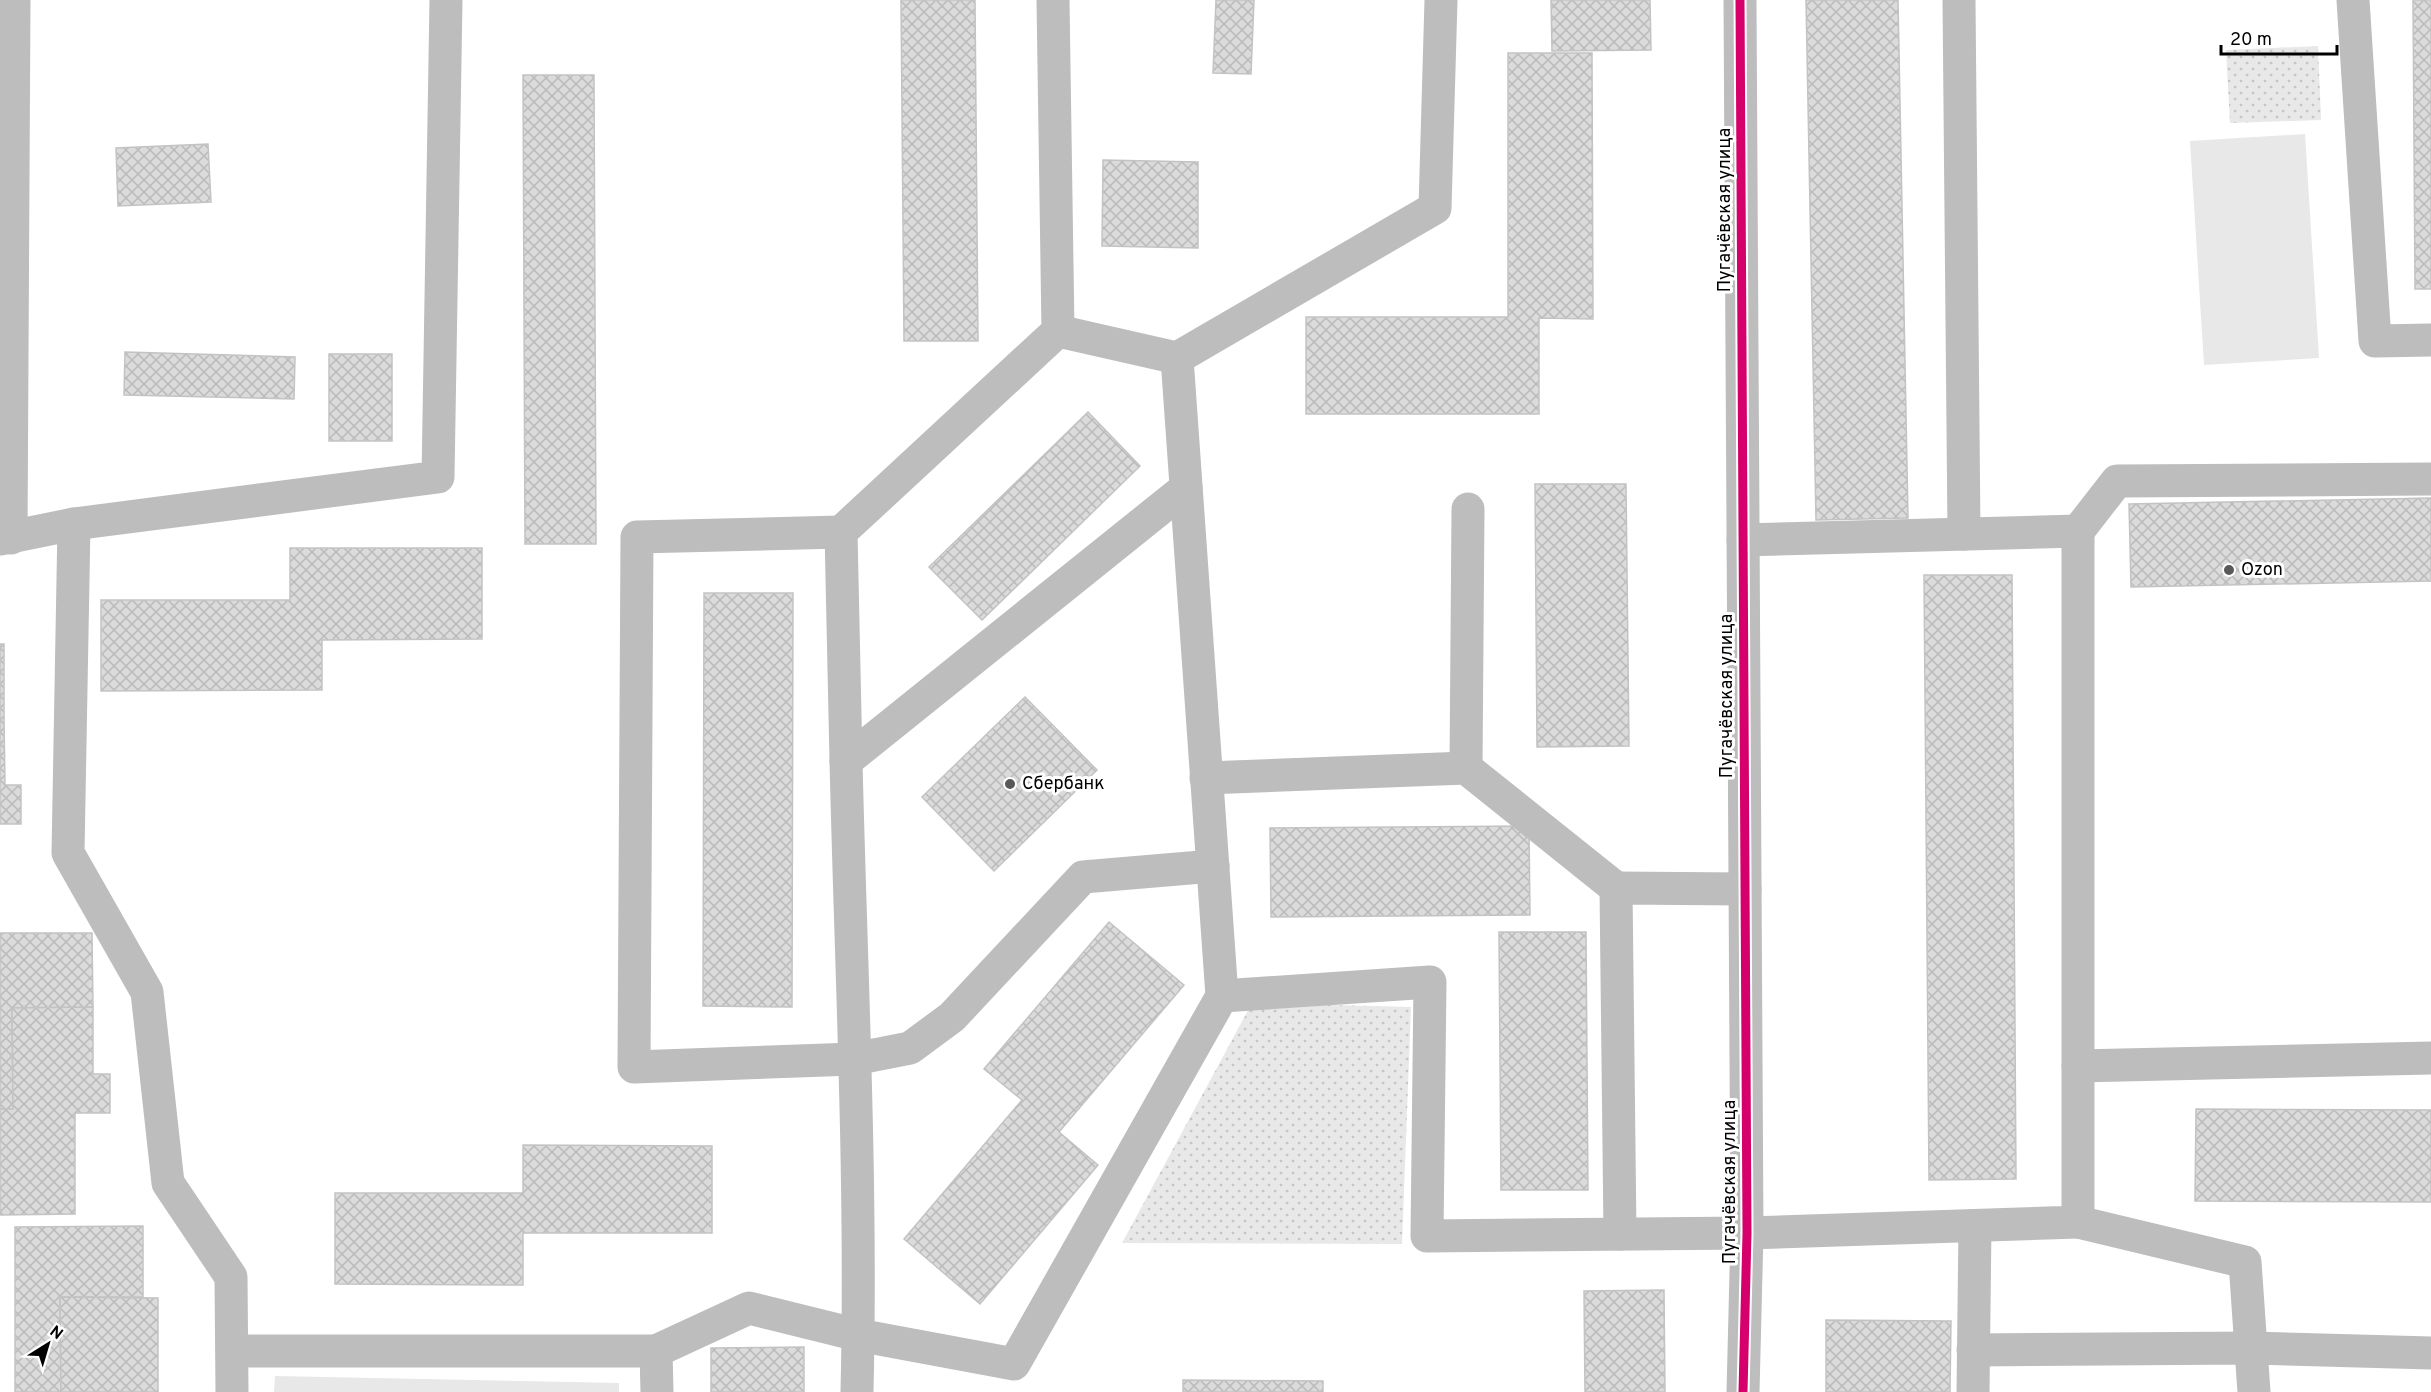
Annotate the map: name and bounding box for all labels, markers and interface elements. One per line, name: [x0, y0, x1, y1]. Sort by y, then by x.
scale bar: [2221, 18, 2336, 56]
text: 20 m: [2230, 29, 2272, 52]
street label: Пугачёвская улица: [1714, 128, 1737, 292]
place label: Ozon: [2241, 559, 2283, 582]
marker: Ozon: [2222, 563, 2236, 577]
street label: Пугачёвская улица: [1716, 614, 1739, 778]
place label: Сбербанк: [1022, 773, 1105, 796]
marker: Сбербанк: [1003, 777, 1017, 791]
street label: Пугачёвская улица: [1719, 1100, 1742, 1264]
north arrow: [18, 1314, 78, 1374]
text: N: [45, 1322, 66, 1345]

